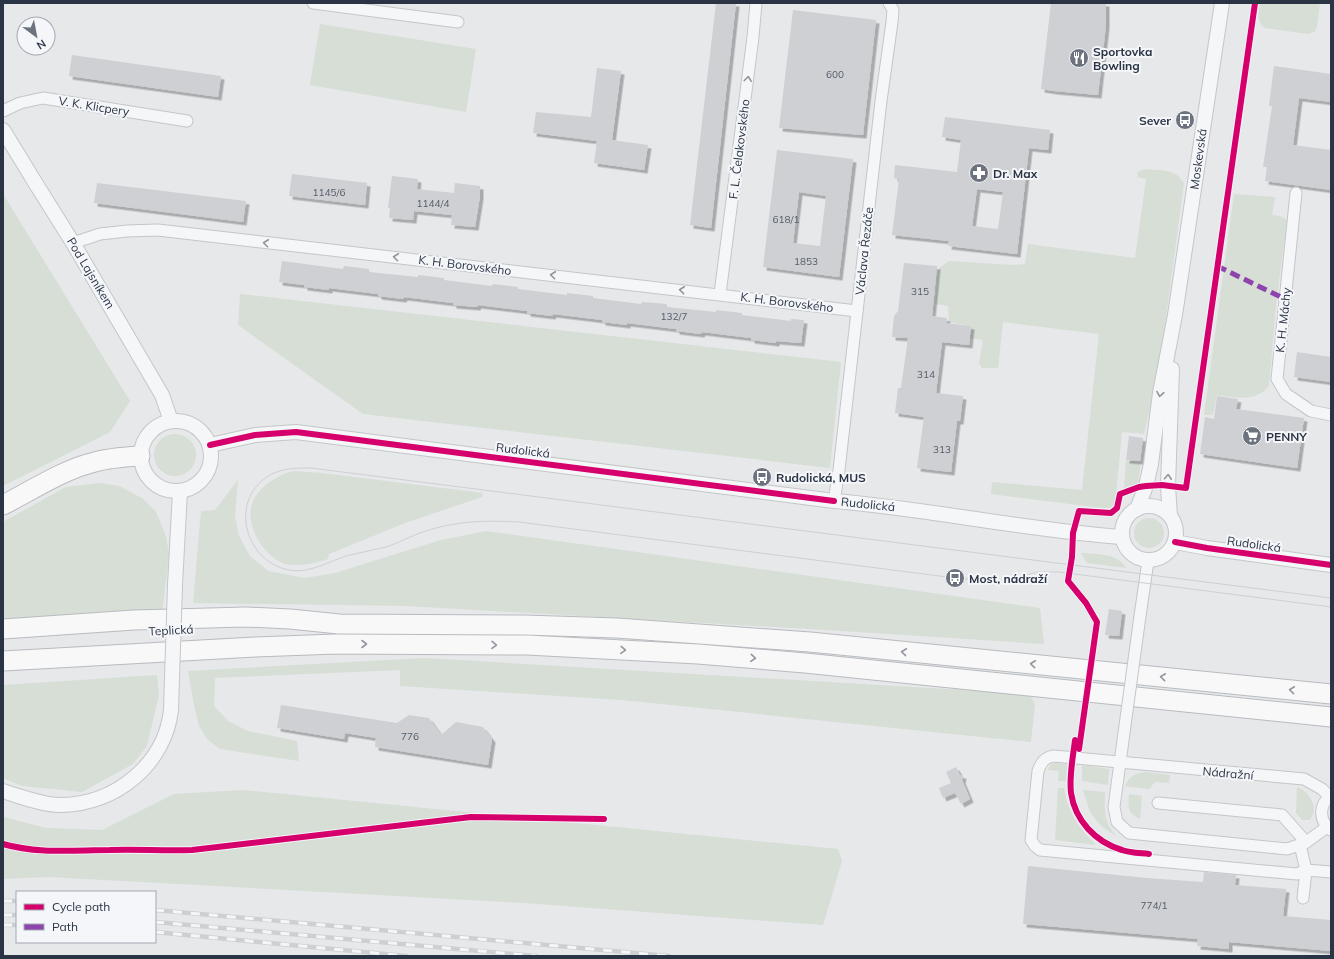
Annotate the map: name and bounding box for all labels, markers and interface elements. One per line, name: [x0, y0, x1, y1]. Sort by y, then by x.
north arrow: [16, 16, 56, 56]
text: N: [34, 36, 49, 53]
place label: Sportovka Bowling: [1093, 44, 1152, 73]
restaurant icon: Sportovka Bowling: [1068, 47, 1090, 69]
house number: 600: [826, 68, 844, 81]
one-way arrow: [743, 75, 752, 82]
street label: V. K. Klicpery: [58, 93, 131, 119]
street label: F. L. Čelakovského: [725, 98, 753, 200]
bus stop icon: Sever: [1174, 109, 1196, 131]
place label: Sever: [1139, 113, 1171, 128]
street label: Moskevská: [1186, 128, 1210, 190]
pharmacy icon: Dr. Max: [968, 162, 990, 184]
place label: Dr. Max: [993, 166, 1038, 181]
house number: 1145/6: [313, 186, 345, 199]
house number: 1144/4: [417, 197, 449, 210]
street label: Václava Řezáče: [852, 206, 876, 296]
house number: 618/1: [773, 213, 799, 226]
street label: Pod Lajsníkem: [64, 235, 118, 311]
one-way arrow: [263, 238, 269, 247]
street label: K. H. Borovského: [418, 252, 512, 278]
one-way arrow: [392, 253, 399, 262]
house number: 1853: [794, 255, 818, 268]
one-way arrow: [549, 271, 556, 280]
house number: 315: [911, 285, 929, 298]
one-way arrow: [679, 286, 685, 295]
street label: K. H. Máchy: [1272, 286, 1294, 353]
street label: K. H. Borovského: [740, 289, 834, 315]
house number: 132/7: [661, 310, 687, 323]
house number: 314: [917, 368, 935, 381]
one-way arrow: [1156, 391, 1165, 397]
supermarket icon: PENNY: [1241, 425, 1263, 447]
place label: PENNY: [1266, 429, 1307, 444]
street label: Rudolická: [495, 439, 551, 461]
house number: 313: [933, 443, 951, 456]
bus stop icon: Rudolická, MUS: [751, 466, 773, 488]
place label: Rudolická, MUS: [776, 470, 866, 485]
one-way arrow: [1164, 474, 1173, 480]
street label: Rudolická: [840, 494, 896, 514]
street label: Rudolická: [1226, 533, 1282, 555]
bus stop icon: Most, nádraží: [944, 567, 966, 589]
place label: Most, nádraží: [969, 571, 1048, 586]
street label: Teplická: [148, 621, 194, 639]
one-way arrow: [361, 640, 367, 648]
one-way arrow: [491, 641, 497, 649]
one-way arrow: [620, 645, 626, 654]
one-way arrow: [901, 647, 907, 656]
one-way arrow: [750, 654, 756, 663]
one-way arrow: [1030, 660, 1036, 669]
one-way arrow: [1160, 673, 1166, 682]
one-way arrow: [1289, 686, 1295, 695]
house number: 776: [401, 730, 419, 743]
street label: Nádražní: [1202, 763, 1255, 783]
legend: [16, 891, 156, 943]
text: Cycle path: [52, 899, 110, 914]
house number: 774/1: [1141, 899, 1167, 912]
text: Path: [52, 919, 78, 934]

